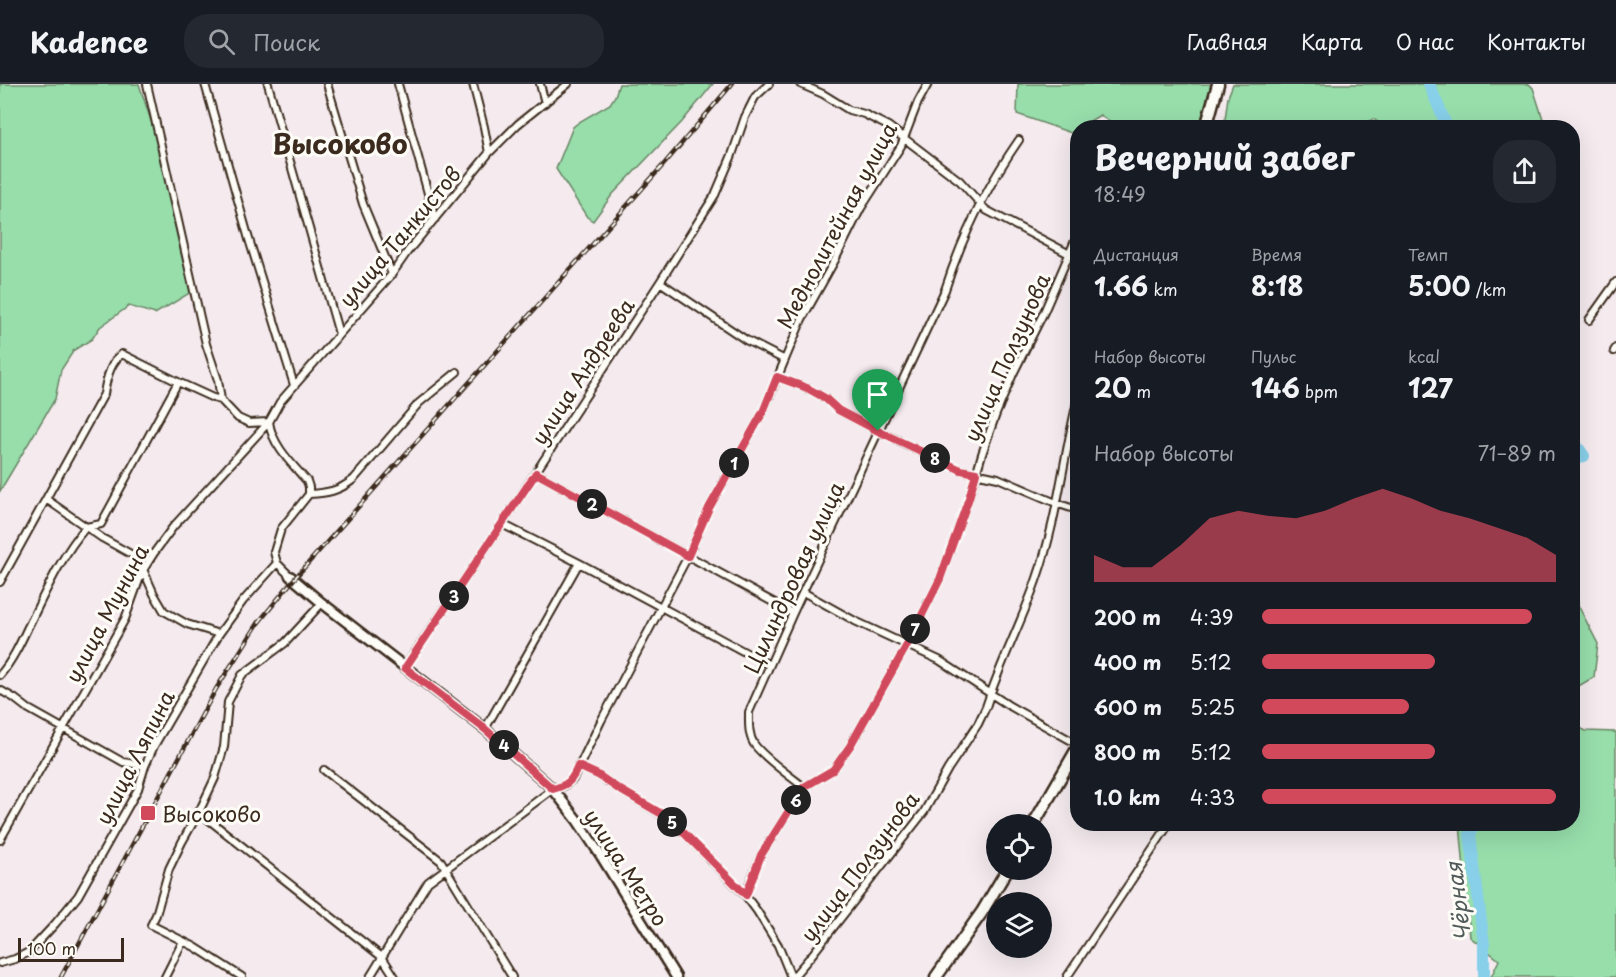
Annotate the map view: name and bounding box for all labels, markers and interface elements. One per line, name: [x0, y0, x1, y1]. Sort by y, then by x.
search box: [184, 14, 604, 68]
text: Kadence: [30, 20, 148, 63]
icon: search: [205, 25, 238, 58]
text: Поиск: [253, 25, 320, 58]
text: Главная: [1187, 25, 1268, 57]
text: Карта: [1301, 25, 1363, 57]
text: О нас: [1396, 25, 1454, 57]
text: Контакты: [1487, 25, 1586, 57]
street label: Меднолитейная улица: [768, 115, 904, 334]
district label: Высоково: [272, 122, 408, 163]
text: Вечерний забег: [1094, 131, 1354, 181]
button: share: [1493, 140, 1556, 203]
street label: улица Танкистов: [330, 158, 468, 314]
text: 18:49: [1094, 179, 1146, 209]
text: Дистанция: [1094, 242, 1179, 266]
text: Время: [1251, 242, 1302, 266]
text: Темп: [1408, 242, 1448, 266]
text: 1.66: [1094, 266, 1148, 305]
text: 8:18: [1251, 266, 1304, 305]
text: 5:00: [1408, 266, 1471, 305]
street label: улица Ползунова: [955, 268, 1057, 446]
text: km: [1148, 277, 1177, 301]
text: /km: [1471, 277, 1506, 301]
street label: улица Андреева: [523, 291, 641, 451]
text: Набор высоты: [1094, 344, 1206, 368]
text: Пульс: [1251, 344, 1296, 368]
text: kcal: [1408, 344, 1440, 368]
text: 20: [1094, 368, 1131, 407]
text: 146: [1251, 368, 1300, 407]
text: 127: [1408, 368, 1453, 407]
pin: [852, 369, 903, 431]
icon: arrive: [861, 378, 894, 411]
text: m: [1131, 379, 1151, 403]
text: bpm: [1300, 379, 1338, 403]
text: Набор высоты: [1094, 438, 1234, 468]
text: 71–89 m: [1478, 438, 1556, 468]
pin: 8: [920, 443, 950, 473]
text: 8: [930, 446, 940, 470]
pin: 1: [719, 448, 749, 478]
text: 1: [730, 451, 738, 475]
street label: Цилиндровая улица: [734, 475, 852, 678]
pin: 2: [577, 489, 607, 519]
text: 2: [586, 492, 598, 516]
street label: улица Мунина: [56, 537, 156, 688]
pin: 3: [439, 581, 469, 611]
text: 3: [449, 584, 459, 608]
text: 200 m: [1094, 602, 1161, 632]
text: 4:39: [1190, 602, 1233, 632]
pin: 7: [900, 614, 930, 644]
text: 7: [910, 617, 920, 641]
text: 400 m: [1094, 647, 1162, 677]
text: 5:12: [1190, 647, 1232, 677]
street label: улица Ляпина: [86, 684, 182, 830]
text: 600 m: [1094, 692, 1162, 722]
text: 5:25: [1190, 692, 1235, 722]
pin: 4: [489, 730, 519, 760]
text: 4: [499, 733, 509, 757]
text: 800 m: [1094, 737, 1161, 767]
text: 5:12: [1190, 737, 1232, 767]
text: 1.0 km: [1094, 782, 1161, 812]
text: 4:33: [1190, 782, 1235, 812]
street label: улица Ползунова: [792, 784, 926, 948]
pin: 6: [781, 785, 811, 815]
text: 6: [790, 788, 802, 812]
place label: Высоково: [162, 797, 261, 829]
street label: улица Метро: [577, 802, 677, 932]
marker: Высоково: [139, 804, 157, 822]
pin: 5: [657, 807, 687, 837]
text: 5: [667, 810, 677, 834]
map controls: [986, 814, 1052, 958]
button: locate: [986, 814, 1052, 880]
water label: Чёрная: [1436, 858, 1478, 943]
button: layers: [986, 892, 1052, 958]
scale bar: [18, 935, 124, 962]
text: 100 m: [27, 936, 76, 960]

